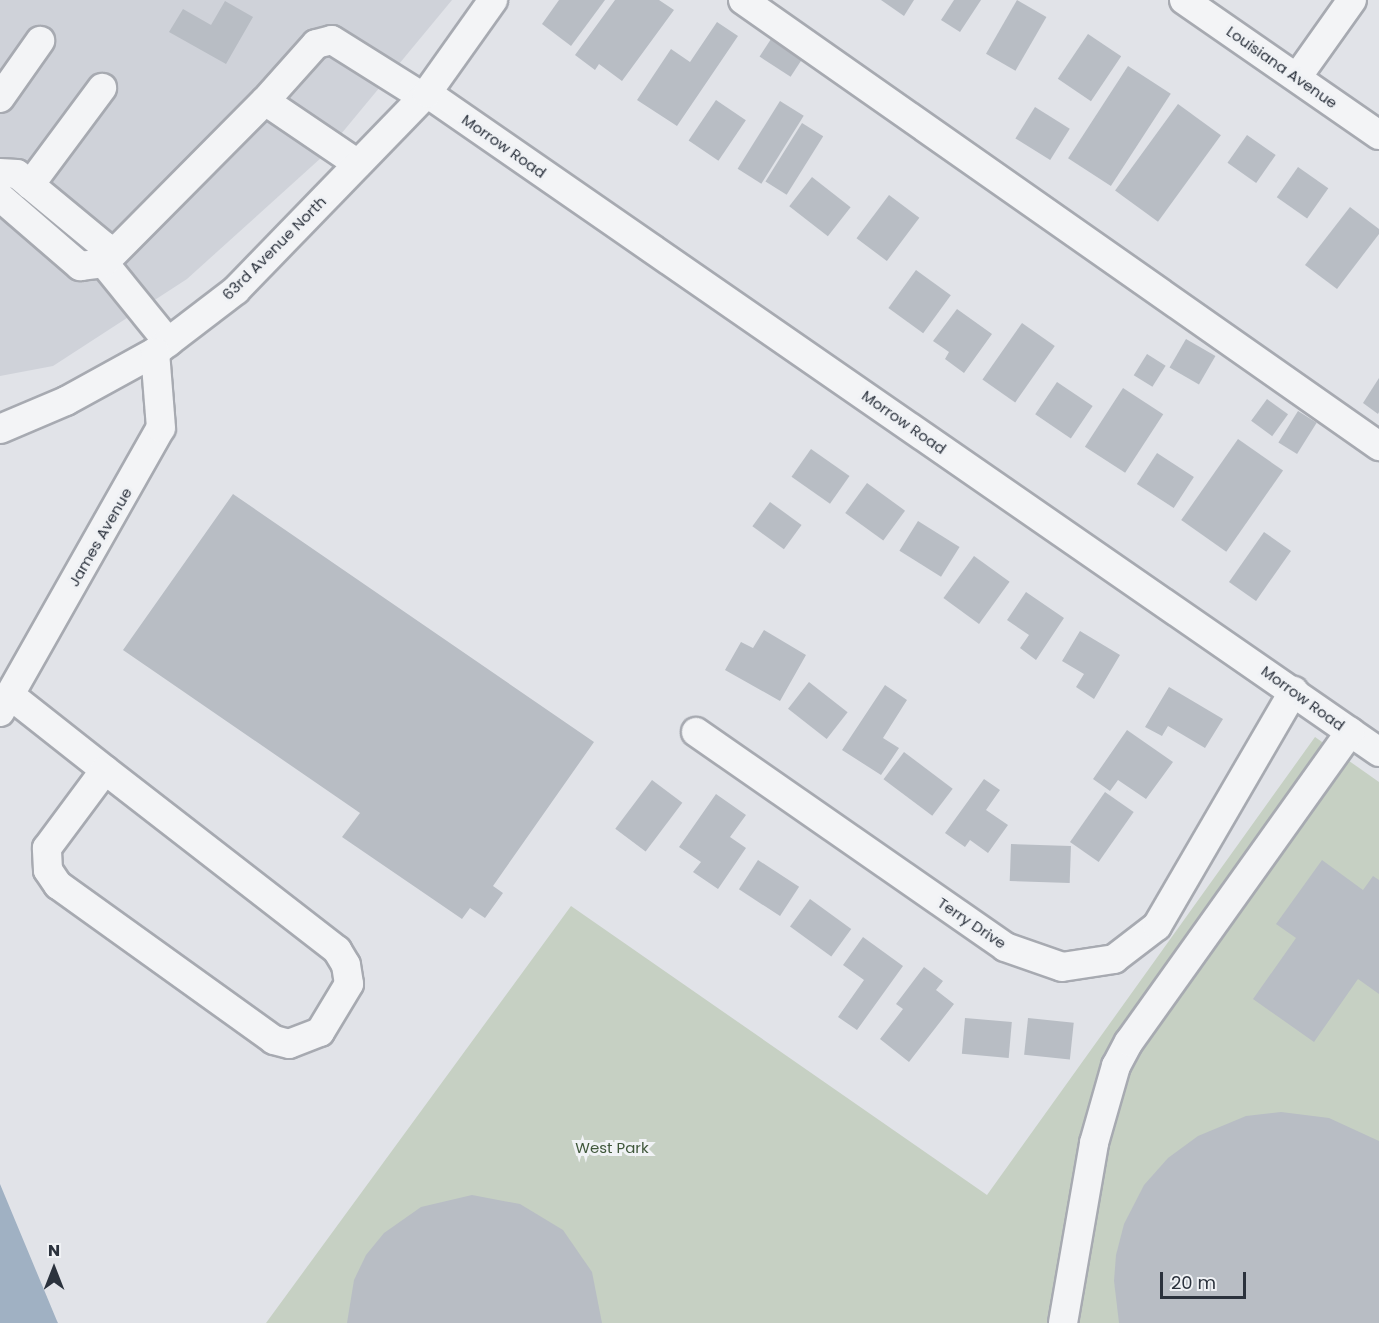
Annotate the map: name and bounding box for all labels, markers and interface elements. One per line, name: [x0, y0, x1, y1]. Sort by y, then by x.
street label: Louisiana Avenue: [1223, 22, 1341, 112]
street label: Morrow Road: [458, 110, 550, 182]
street label: 63rd Avenue North: [218, 192, 330, 304]
street label: Morrow Road: [858, 386, 950, 458]
street label: James Avenue: [64, 484, 136, 590]
street label: Morrow Road: [1258, 662, 1348, 734]
street label: Terry Drive: [934, 894, 1010, 952]
park label: West Park: [575, 1139, 649, 1157]
north arrow: [24, 1239, 84, 1299]
text: N: [48, 1239, 60, 1262]
scale bar: [1163, 1260, 1248, 1298]
text: 20 m: [1171, 1270, 1216, 1295]

